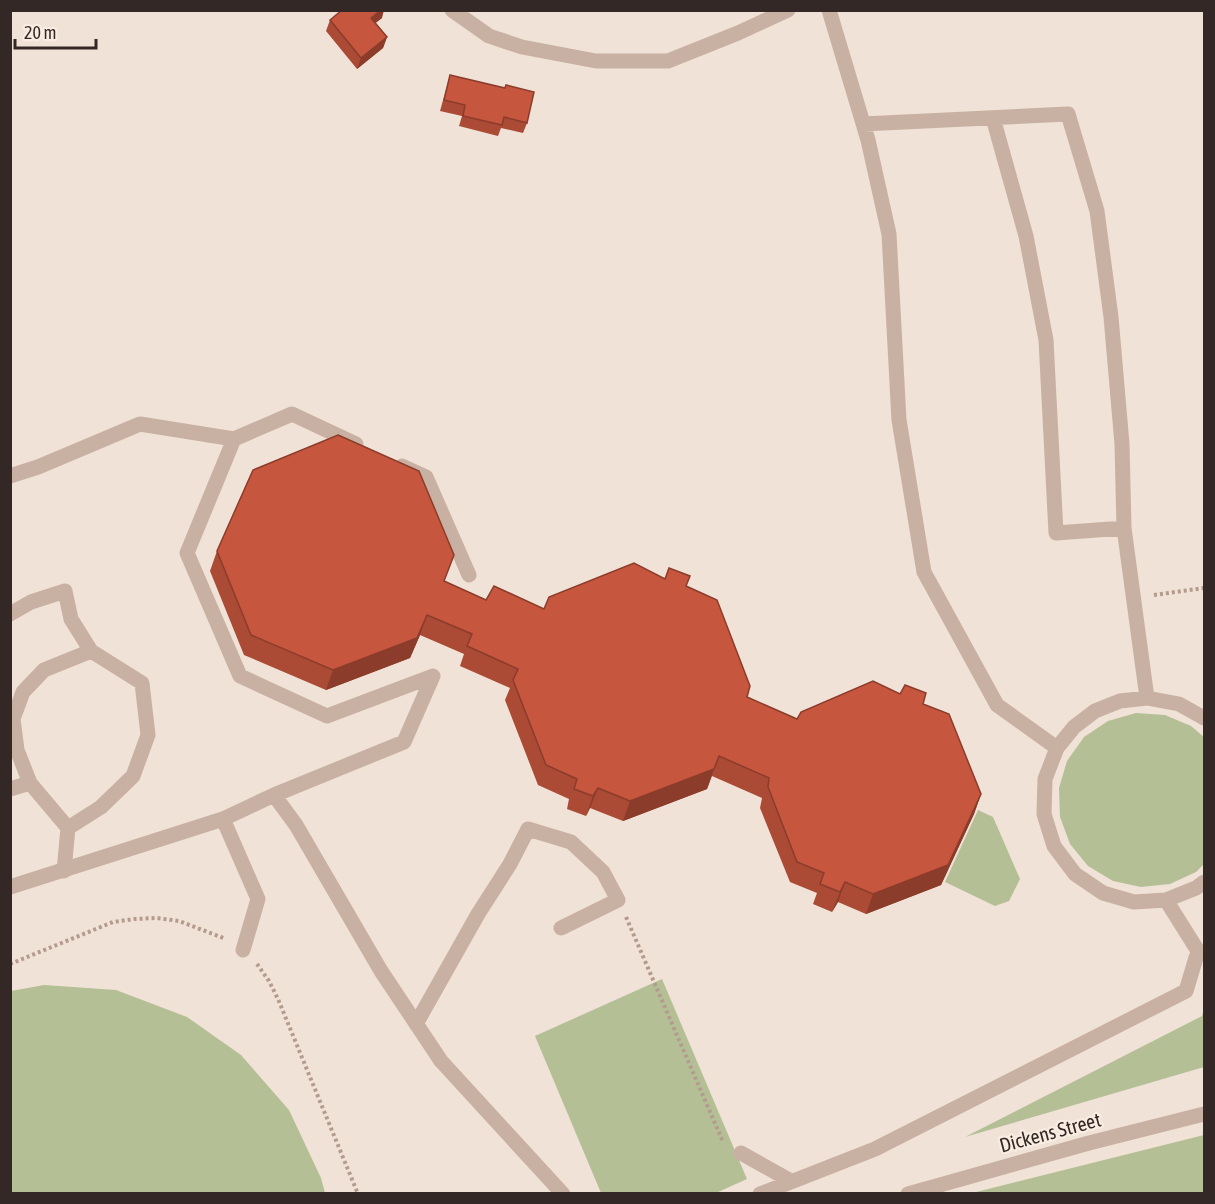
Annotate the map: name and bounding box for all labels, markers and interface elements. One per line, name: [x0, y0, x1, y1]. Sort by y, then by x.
scale bar: [15, 12, 96, 50]
text: 20 m: [24, 22, 56, 43]
street label: Dickens Street: [997, 1107, 1103, 1157]

